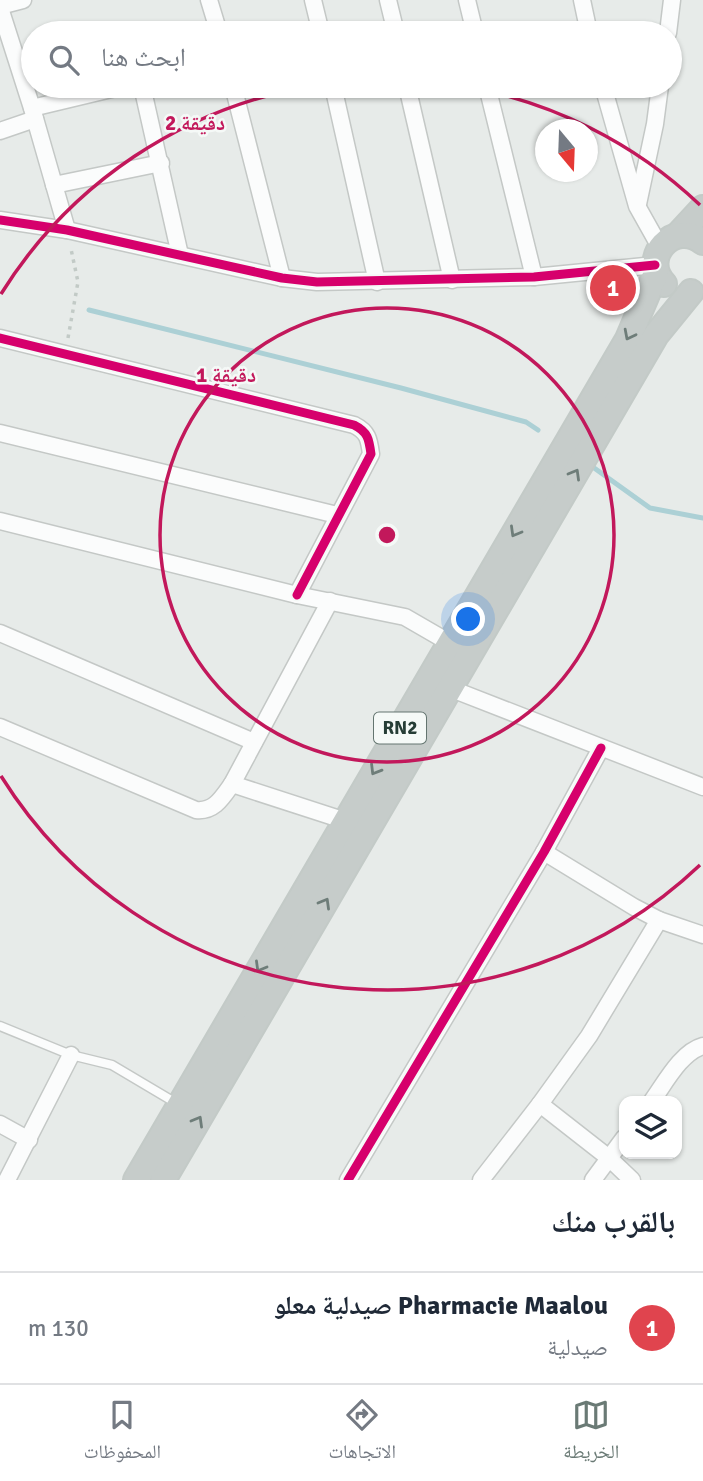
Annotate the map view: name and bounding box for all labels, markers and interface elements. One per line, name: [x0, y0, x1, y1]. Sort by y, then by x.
search box: [21, 21, 682, 98]
icon: search: [45, 41, 83, 79]
text: ابحث هنا: [101, 42, 186, 74]
text: 2 دقيقة: [165, 110, 225, 136]
north arrow: [535, 119, 598, 182]
pin: 1: [590, 262, 636, 314]
one-way arrow: [624, 328, 638, 340]
text: 1 دقيقة: [196, 362, 256, 388]
one-way arrow: [567, 469, 580, 482]
centre of rings: [375, 523, 399, 547]
one-way arrow: [510, 524, 523, 537]
your location: [451, 602, 485, 636]
road number: RN2: [374, 712, 426, 744]
one-way arrow: [371, 763, 384, 776]
one-way arrow: [317, 898, 330, 911]
one-way arrow: [255, 959, 268, 972]
map controls: [619, 1096, 682, 1159]
button: layers: [619, 1096, 682, 1159]
one-way arrow: [190, 1116, 203, 1128]
text: بالقرب منك: [551, 1204, 675, 1241]
text: Pharmacie Maalou صيدلية معلو: [273, 1290, 608, 1322]
text: 130 m: [28, 1314, 89, 1343]
text: 1: [646, 1314, 658, 1343]
text: صيدلية: [547, 1333, 608, 1362]
tab: المحفوظات: [84, 1396, 161, 1470]
tab: الاتجاهات: [328, 1396, 396, 1470]
tab: الخريطة: [563, 1396, 619, 1470]

